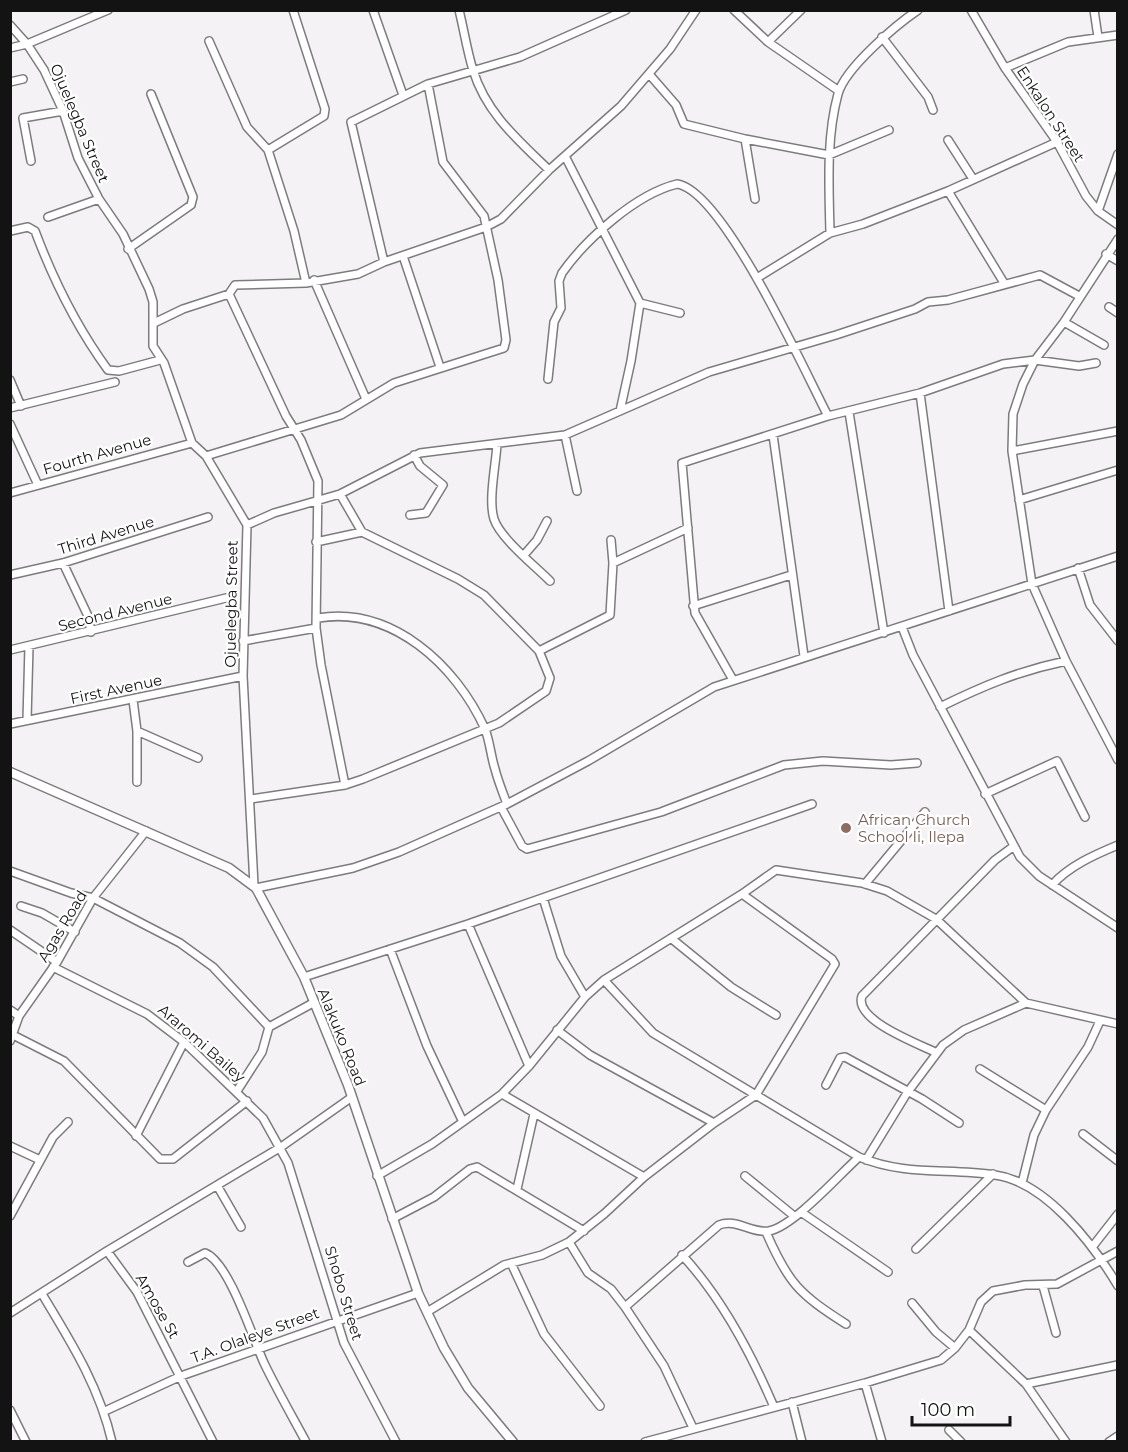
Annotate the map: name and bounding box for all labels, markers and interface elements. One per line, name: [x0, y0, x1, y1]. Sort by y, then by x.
street label: Ojuelegba Street: [46, 61, 114, 185]
street label: Enkalon Street: [1013, 62, 1089, 166]
street label: Fourth Avenue: [41, 429, 153, 479]
street label: Third Avenue: [56, 511, 156, 559]
street label: Ojuelegba Street: [220, 540, 242, 668]
street label: Second Avenue: [56, 589, 174, 635]
street label: First Avenue: [68, 670, 164, 708]
place label: African Church School Ii, Ilepa: [858, 810, 970, 846]
marker: African Church School Ii, Ilepa: [839, 821, 853, 835]
street label: Agas Road: [33, 887, 91, 965]
street label: Alakuko Road: [314, 985, 370, 1089]
street label: Araromi Bailey: [154, 1000, 250, 1087]
street label: Shobo Street: [321, 1244, 367, 1342]
street label: Amose St: [132, 1270, 184, 1342]
street label: T.A. Olaleye Street: [188, 1303, 322, 1367]
scale bar: [912, 1389, 1010, 1427]
text: 100 m: [921, 1399, 975, 1421]

